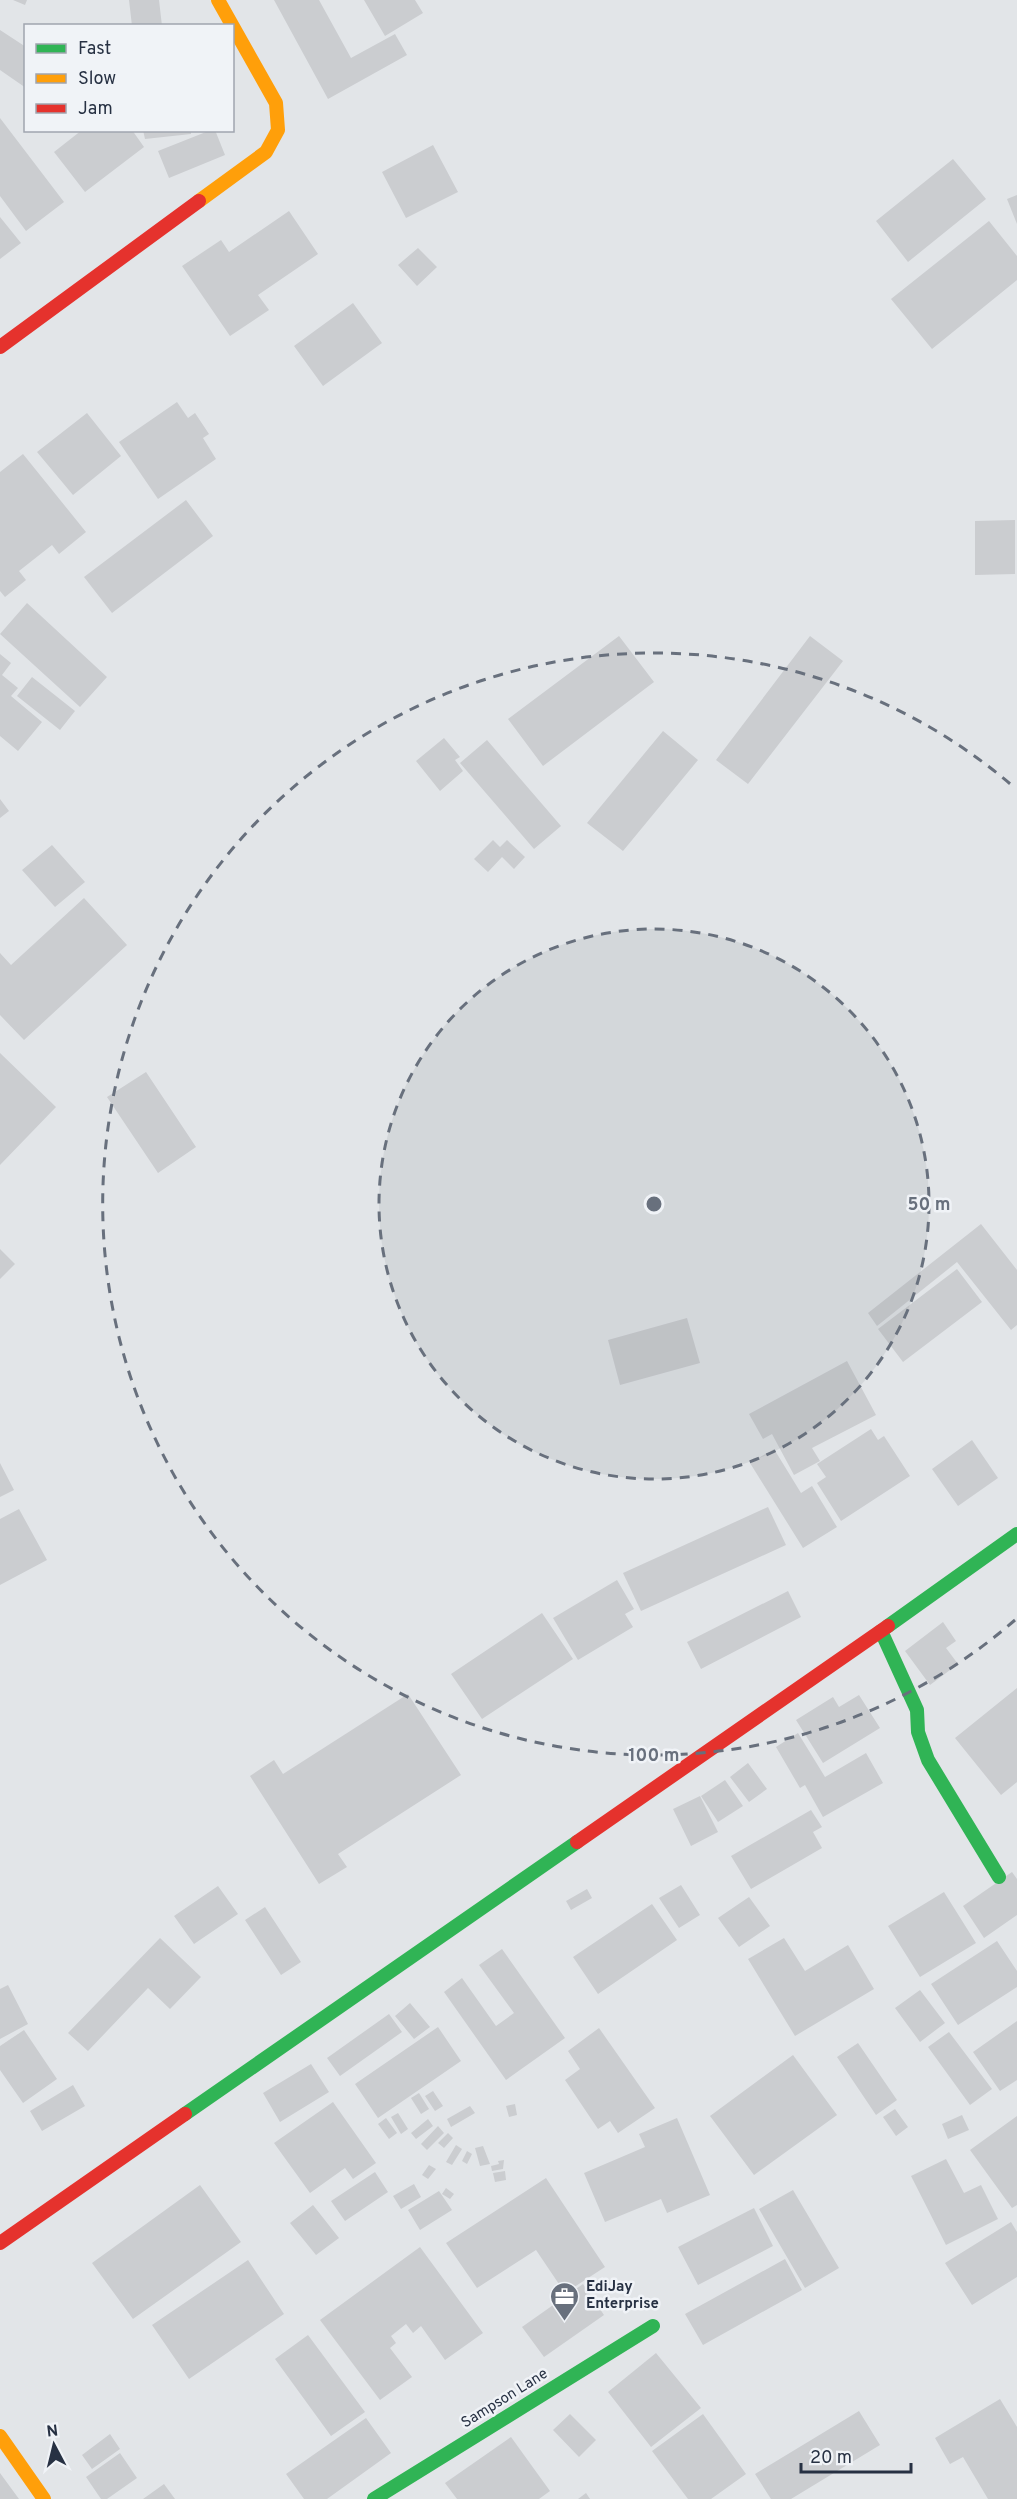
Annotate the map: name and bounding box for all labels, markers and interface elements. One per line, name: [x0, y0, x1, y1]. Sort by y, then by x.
legend: [24, 24, 234, 132]
text: Fast: [78, 38, 111, 61]
text: Slow: [78, 68, 116, 91]
text: Jam: [78, 98, 113, 121]
centre of rings: [644, 1194, 664, 1214]
text: 50 m: [907, 1194, 951, 1217]
text: 100 m: [628, 1745, 680, 1768]
place label: EdiJay Enterprise: [586, 2278, 659, 2314]
office icon: EdiJay Enterprise: [549, 2280, 581, 2322]
street label: Sampson Lane: [458, 2365, 552, 2433]
north arrow: [24, 2415, 84, 2475]
text: N: [45, 2421, 59, 2443]
scale bar: [801, 2436, 910, 2474]
text: 20 m: [810, 2447, 852, 2470]

